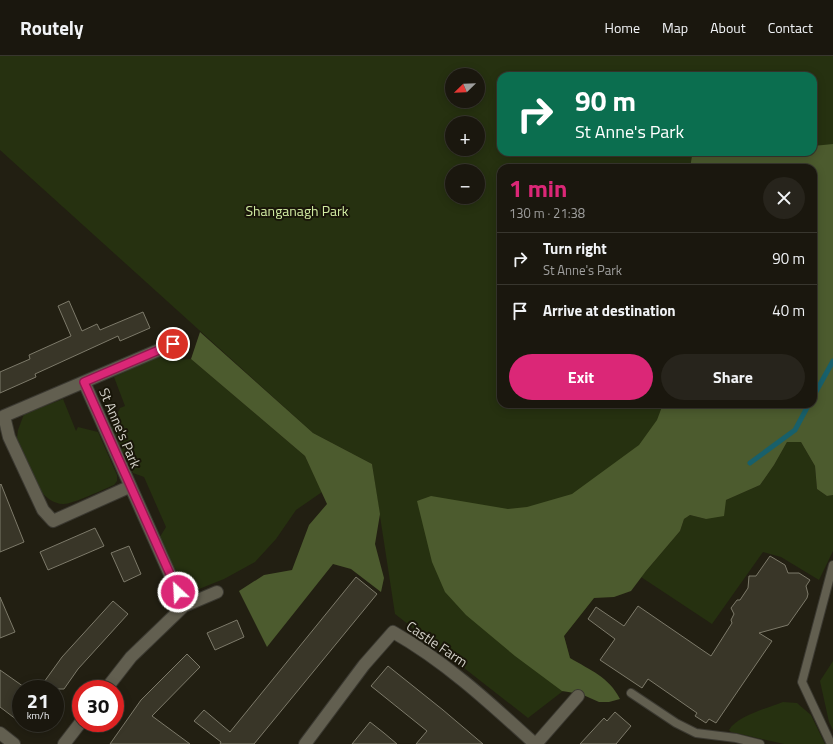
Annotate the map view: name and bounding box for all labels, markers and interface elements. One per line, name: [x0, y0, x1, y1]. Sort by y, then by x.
text: Routely: [20, 13, 83, 42]
text: Home: [605, 17, 640, 38]
text: Map: [662, 17, 688, 38]
text: About: [710, 17, 746, 38]
text: Contact: [768, 17, 813, 38]
north arrow: [445, 68, 485, 108]
map controls: [445, 68, 485, 204]
text: 90 m: [575, 79, 636, 122]
icon: right: [509, 88, 561, 140]
button: +: [445, 116, 485, 156]
text: St Anne's Park: [575, 118, 684, 145]
button: −: [445, 164, 485, 204]
text: 1 min: [509, 170, 567, 206]
button: close: [763, 177, 805, 219]
park label: Shanganagh Park: [246, 200, 349, 221]
text: 130 m · 21:38: [509, 203, 585, 223]
text: Turn right: [543, 237, 607, 260]
text: 90 m: [772, 247, 805, 270]
icon: right: [509, 248, 531, 270]
text: St Anne's Park: [543, 260, 622, 280]
text: Arrive at destination: [543, 299, 676, 322]
text: 40 m: [772, 299, 805, 322]
icon: arrive: [509, 300, 531, 322]
pin: [156, 327, 190, 361]
icon: arrive: [162, 333, 184, 355]
button: Exit: [509, 354, 653, 400]
button: Share: [661, 354, 805, 400]
street label: St Anne's Park: [94, 385, 147, 471]
position arrow: [157, 571, 199, 613]
street label: Castle Farm: [402, 615, 472, 672]
speed limit sign: 30: [72, 680, 124, 732]
text: 21: [27, 685, 49, 716]
text: km/h: [27, 708, 49, 723]

